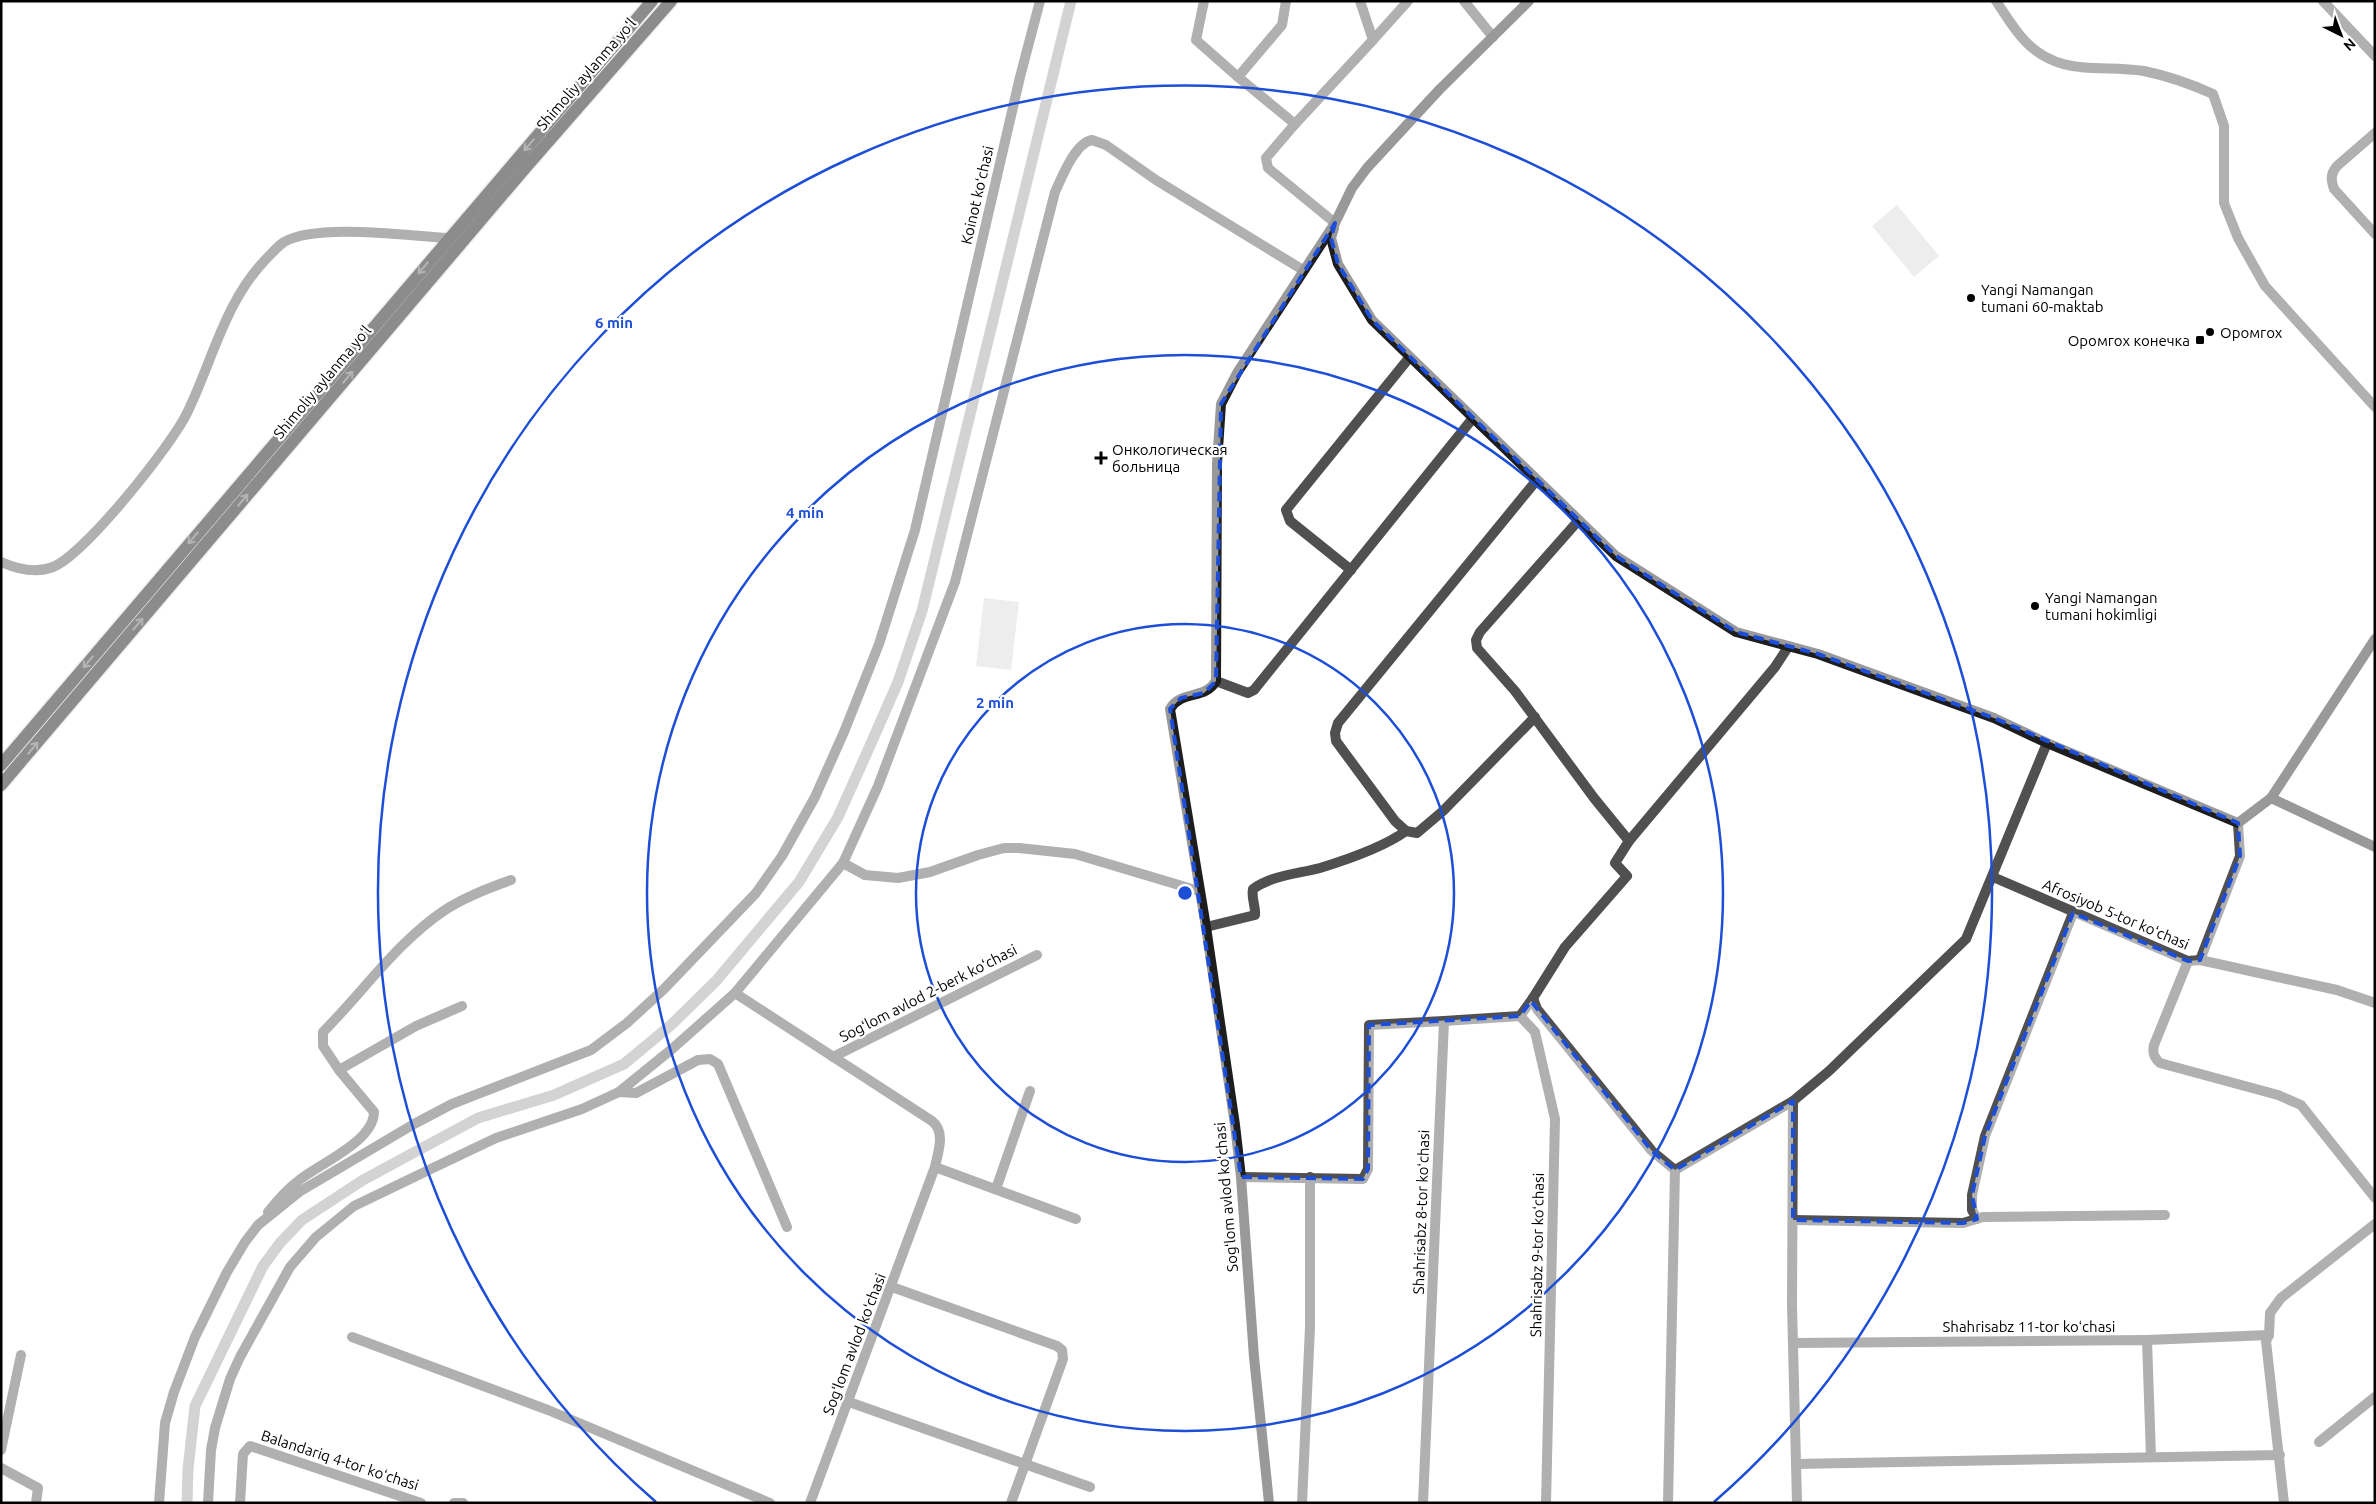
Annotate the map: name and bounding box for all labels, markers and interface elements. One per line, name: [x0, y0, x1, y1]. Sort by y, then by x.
north arrow: [2316, 10, 2366, 60]
street label: Shimoliy aylanma yoʻl: [533, 15, 639, 133]
text: N: [2340, 35, 2359, 54]
one-way arrow: [523, 138, 535, 151]
street label: Koinot koʻchasi: [957, 144, 997, 246]
one-way arrow: [418, 261, 429, 274]
place label: Yangi Namangan tumani 60-maktab: [1981, 281, 2104, 315]
marker: Yangi Namangan tumani 60-maktab: [1965, 292, 1977, 304]
text: 6 min: [595, 314, 633, 331]
street label: Shimoliy aylanma yoʻl: [270, 322, 374, 442]
place label: Оромгох: [2220, 324, 2283, 341]
marker: Оромгох: [2204, 326, 2216, 338]
place label: Оромгох конечка: [2068, 332, 2190, 349]
marker: Оромгох конечка: [2194, 334, 2206, 346]
one-way arrow: [342, 370, 354, 383]
place label: Онкологическая больница: [1112, 441, 1228, 475]
marker: Онкологическая больница: [1094, 451, 1108, 465]
one-way arrow: [237, 494, 249, 507]
text: 4 min: [786, 504, 824, 521]
one-way arrow: [187, 532, 199, 545]
place label: Yangi Namangan tumani hokimligi: [2045, 589, 2158, 623]
marker: Yangi Namangan tumani hokimligi: [2029, 600, 2041, 612]
one-way arrow: [132, 618, 143, 631]
one-way arrow: [82, 655, 93, 668]
text: 2 min: [976, 694, 1014, 711]
one-way arrow: [27, 742, 39, 755]
street label: Afrosiyob 5-tor koʻchasi: [2040, 875, 2192, 953]
centre of rings: [1176, 884, 1194, 902]
street label: Sogʻlom avlod 2-berk koʻchasi: [836, 941, 1020, 1045]
street label: Sogʻlom avlod koʻchasi: [1211, 1121, 1241, 1273]
street label: Shahrisabz 8-tor koʻchasi: [1410, 1129, 1432, 1295]
street label: Shahrisabz 9-tor koʻchasi: [1527, 1173, 1547, 1337]
street label: Sogʻlom avlod koʻchasi: [819, 1271, 889, 1417]
street label: Shahrisabz 11-tor koʻchasi: [1942, 1318, 2116, 1335]
street label: Balandariq 4-tor koʻchasi: [259, 1426, 421, 1494]

